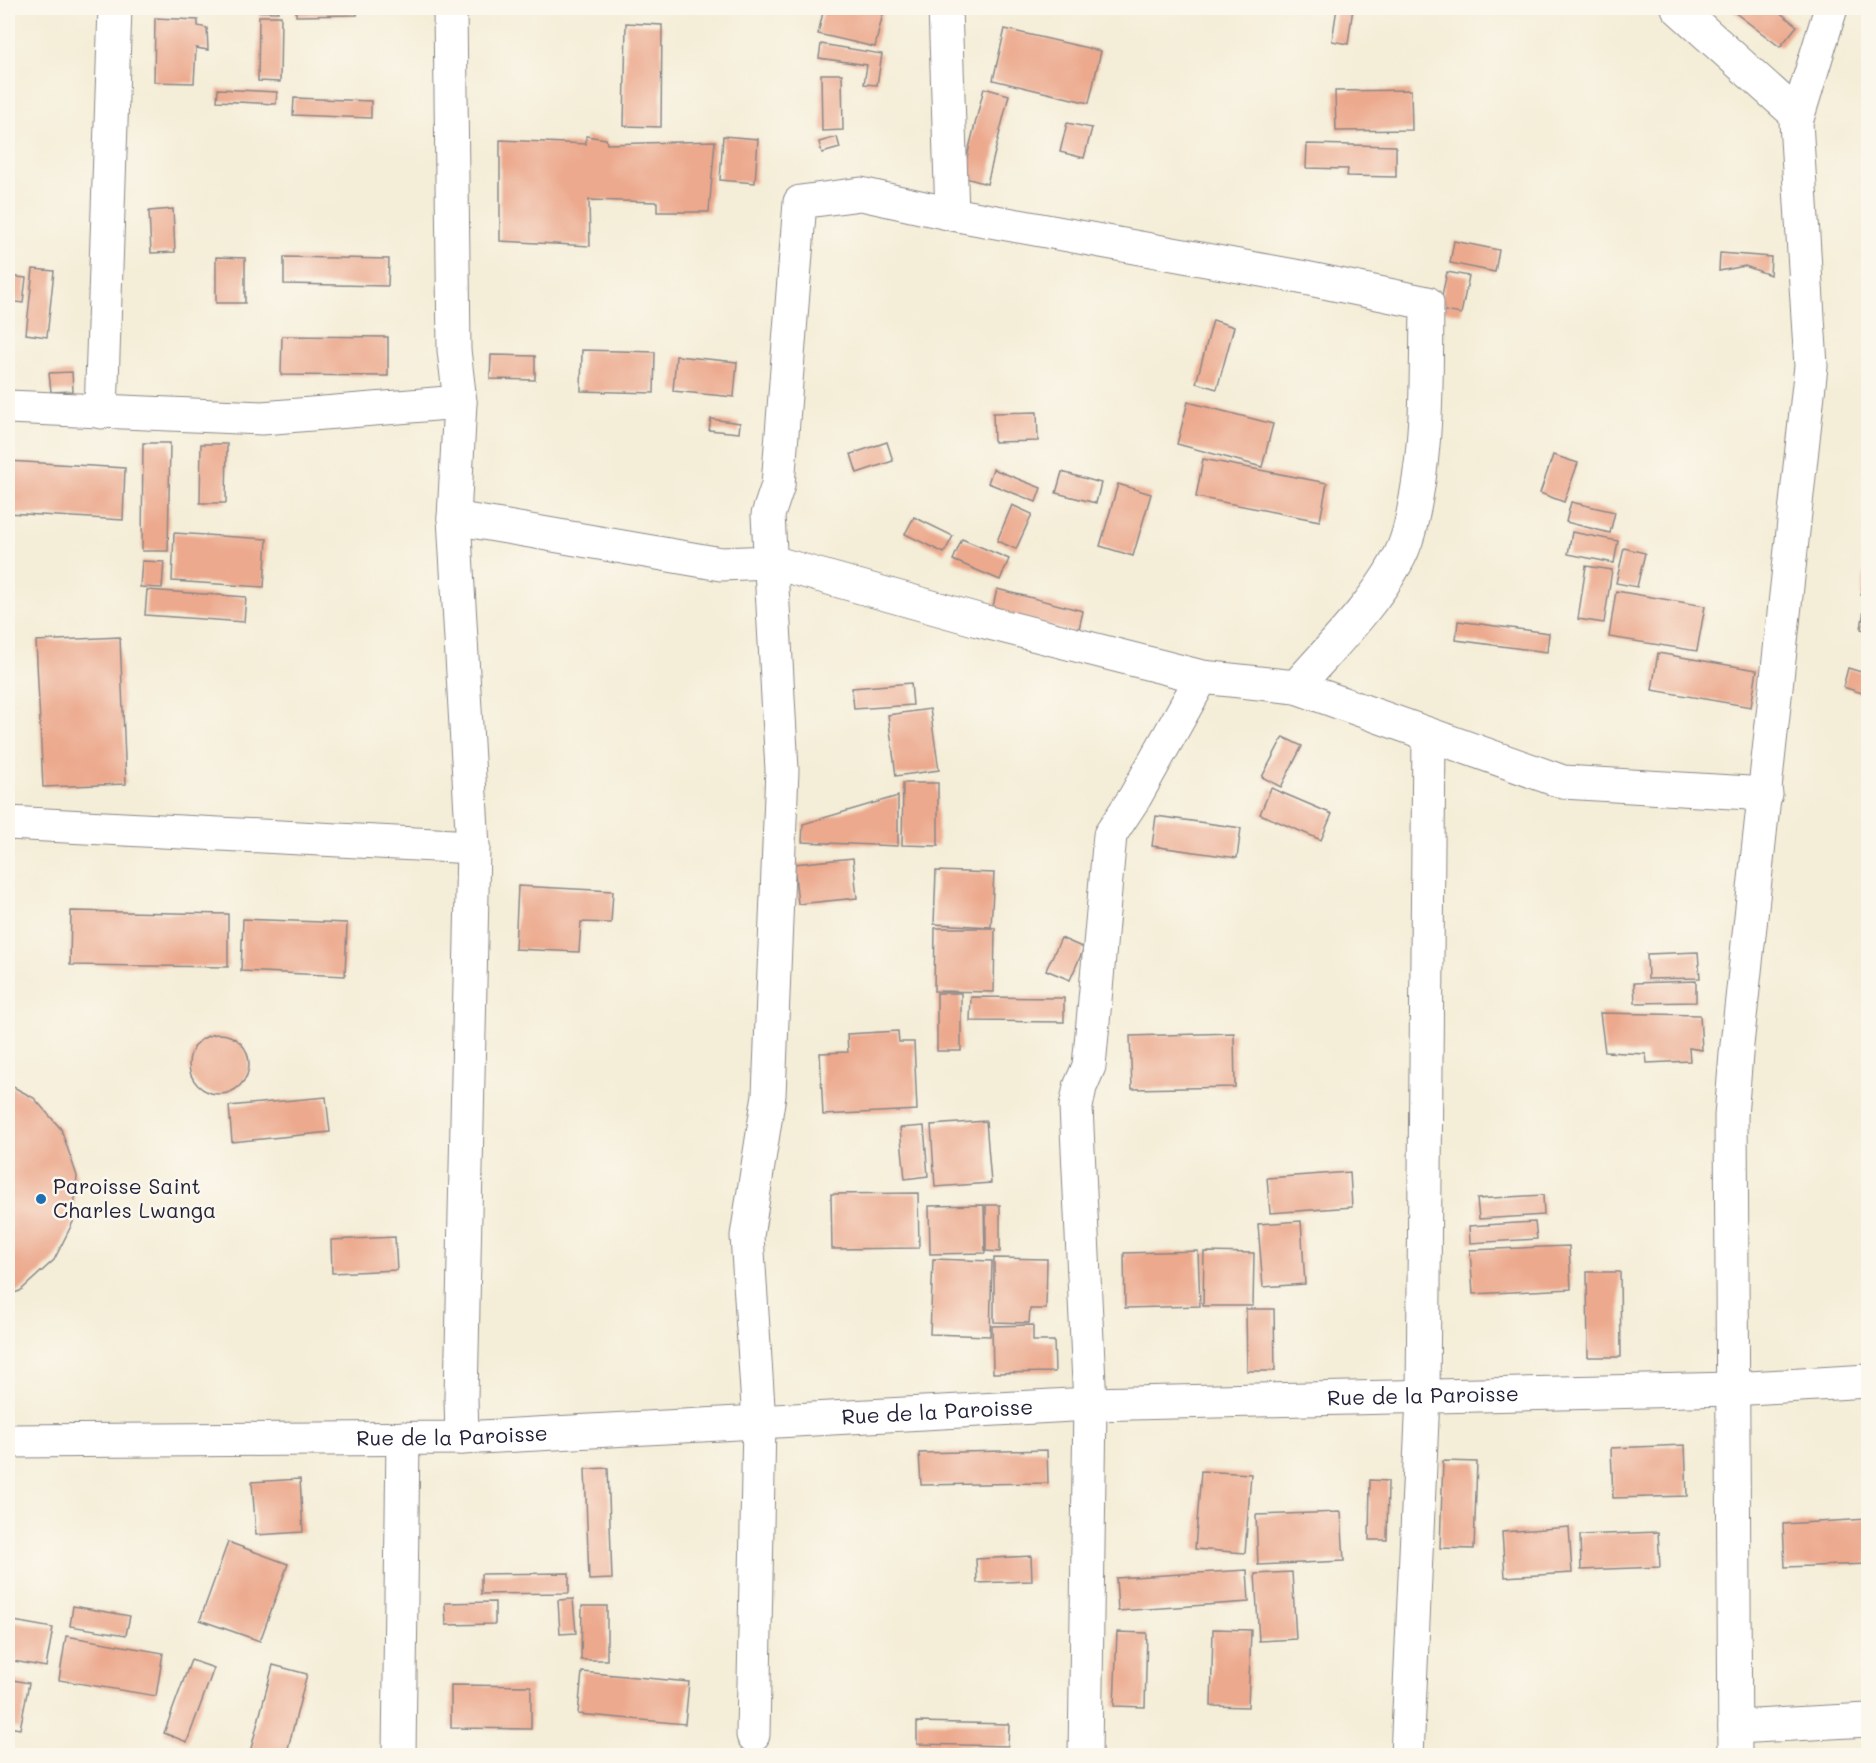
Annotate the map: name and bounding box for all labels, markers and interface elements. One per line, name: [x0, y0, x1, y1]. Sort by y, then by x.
place label: Paroisse Saint Charles Lwanga: [53, 1172, 216, 1223]
marker: Paroisse Saint Charles Lwanga: [34, 1192, 48, 1206]
street label: Rue de la Paroisse: [1327, 1379, 1519, 1410]
street label: Rue de la Paroisse: [841, 1392, 1034, 1429]
street label: Rue de la Paroisse: [356, 1418, 548, 1451]

